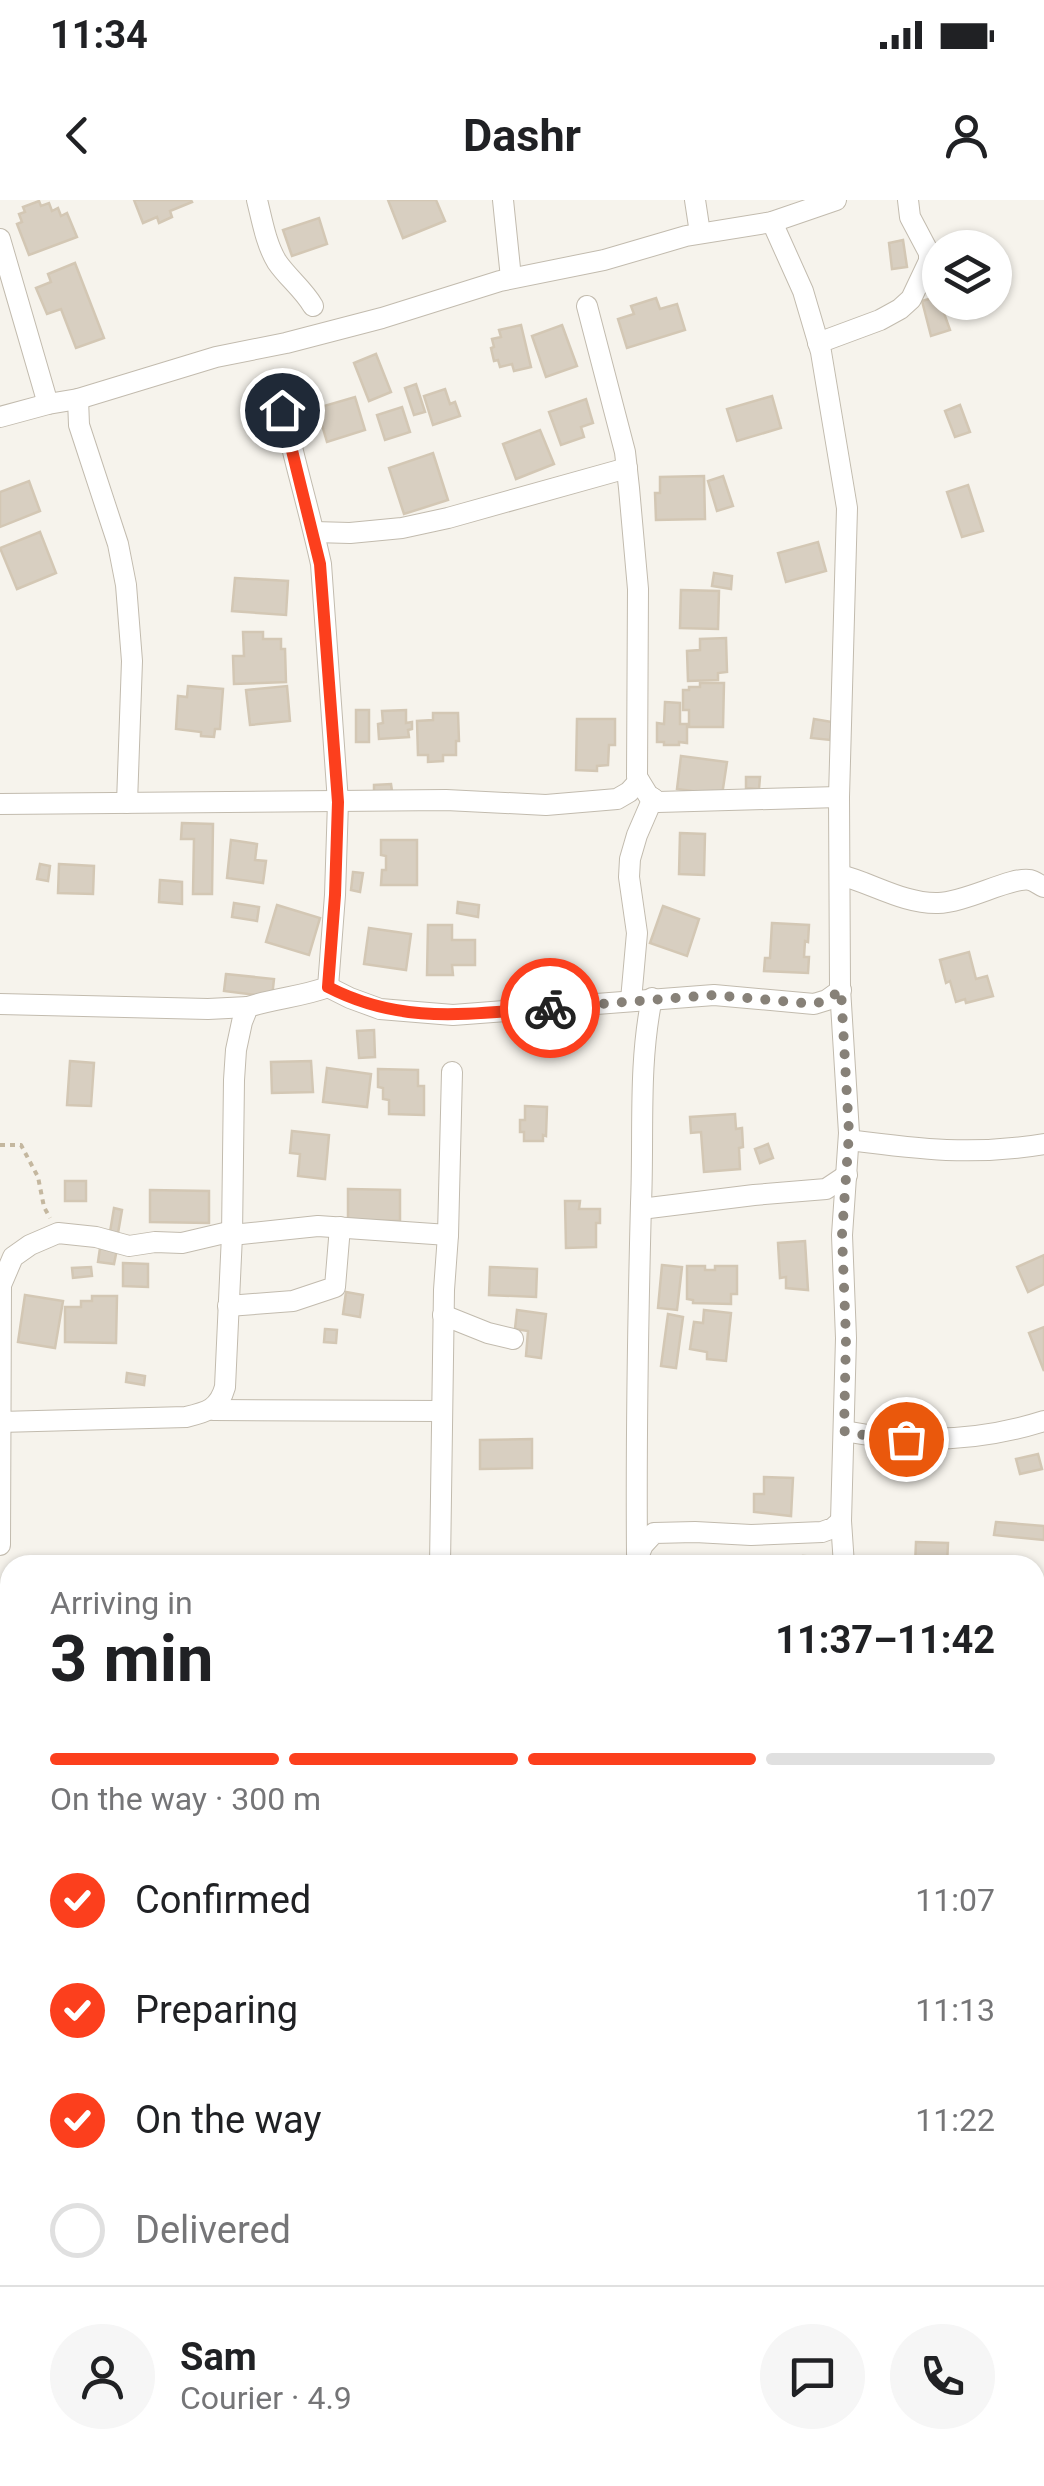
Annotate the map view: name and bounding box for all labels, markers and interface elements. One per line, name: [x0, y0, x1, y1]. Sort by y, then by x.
text: 11:34: [50, 13, 148, 57]
icon: back: [50, 108, 105, 163]
icon: person: [939, 108, 994, 163]
text: Dashr: [463, 109, 581, 162]
map controls: [922, 230, 1012, 320]
button: layers: [922, 230, 1012, 320]
pin: [240, 368, 325, 453]
icon: home: [255, 383, 310, 438]
courier: [500, 958, 600, 1058]
icon: bike: [523, 981, 578, 1036]
pin: [864, 1397, 949, 1482]
icon: bag: [879, 1412, 934, 1467]
text: Arriving in: [50, 1584, 193, 1622]
text: 11:37–11:42: [775, 1618, 995, 1662]
text: 3 min: [50, 1621, 213, 1697]
text: On the way · 300 m: [50, 1780, 321, 1818]
icon: check: [50, 1873, 105, 1928]
text: Confirmed: [135, 1878, 311, 1922]
text: 11:07: [915, 1881, 995, 1919]
icon: check: [50, 1983, 105, 2038]
text: Preparing: [135, 1988, 298, 2032]
text: 11:13: [915, 1991, 995, 2029]
icon: check: [50, 2093, 105, 2148]
text: On the way: [135, 2098, 321, 2142]
text: 11:22: [915, 2101, 995, 2139]
text: Delivered: [135, 2208, 291, 2252]
button: person: [50, 2324, 155, 2429]
button: chat: [760, 2324, 865, 2429]
button: phone: [890, 2324, 995, 2429]
text: Sam: [180, 2335, 257, 2379]
text: Courier · 4.9: [180, 2379, 352, 2417]

